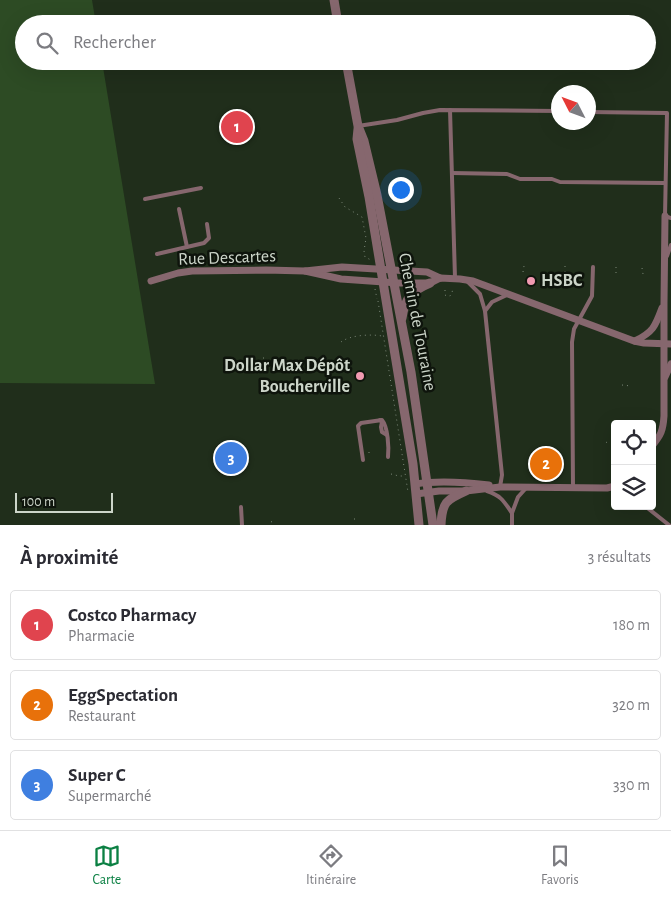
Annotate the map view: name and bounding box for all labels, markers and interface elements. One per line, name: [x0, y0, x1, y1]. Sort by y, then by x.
search box: [15, 15, 656, 70]
icon: search: [33, 29, 61, 57]
text: Rechercher: [73, 33, 156, 52]
north arrow: [551, 85, 596, 130]
pin: 1: [221, 108, 253, 146]
your location: [388, 177, 414, 203]
street label: Rue Descartes: [178, 247, 276, 269]
street label: Chemin de Touraine: [395, 252, 439, 392]
place label: HSBC: [541, 272, 583, 290]
marker: HSBC: [525, 275, 537, 287]
place label: Dollar Max Dépôt Boucherville: [224, 357, 350, 396]
marker: Dollar Max Dépôt Boucherville: [354, 370, 366, 382]
map controls: [611, 420, 656, 510]
button: locate: [611, 420, 656, 465]
pin: 3: [215, 439, 247, 477]
pin: 2: [530, 445, 562, 483]
button: layers: [611, 465, 656, 510]
scale bar: [15, 490, 112, 513]
text: 100 m: [22, 495, 55, 509]
text: À proximité: [20, 547, 118, 568]
text: 3 résultats: [588, 549, 651, 565]
text: Costco Pharmacy: [68, 606, 197, 625]
text: 1: [34, 617, 40, 633]
text: 180 m: [613, 617, 650, 633]
text: Pharmacie: [68, 628, 135, 644]
text: EggSpectation: [68, 686, 178, 705]
text: 2: [33, 697, 41, 713]
text: 320 m: [612, 697, 650, 713]
text: Restaurant: [68, 708, 136, 724]
text: Super C: [68, 766, 126, 785]
text: 3: [34, 777, 40, 793]
text: 330 m: [613, 777, 650, 793]
text: Supermarché: [68, 788, 151, 804]
tab: Carte: [92, 842, 121, 889]
tab: Itinéraire: [306, 842, 356, 889]
tab: Favoris: [541, 842, 579, 889]

